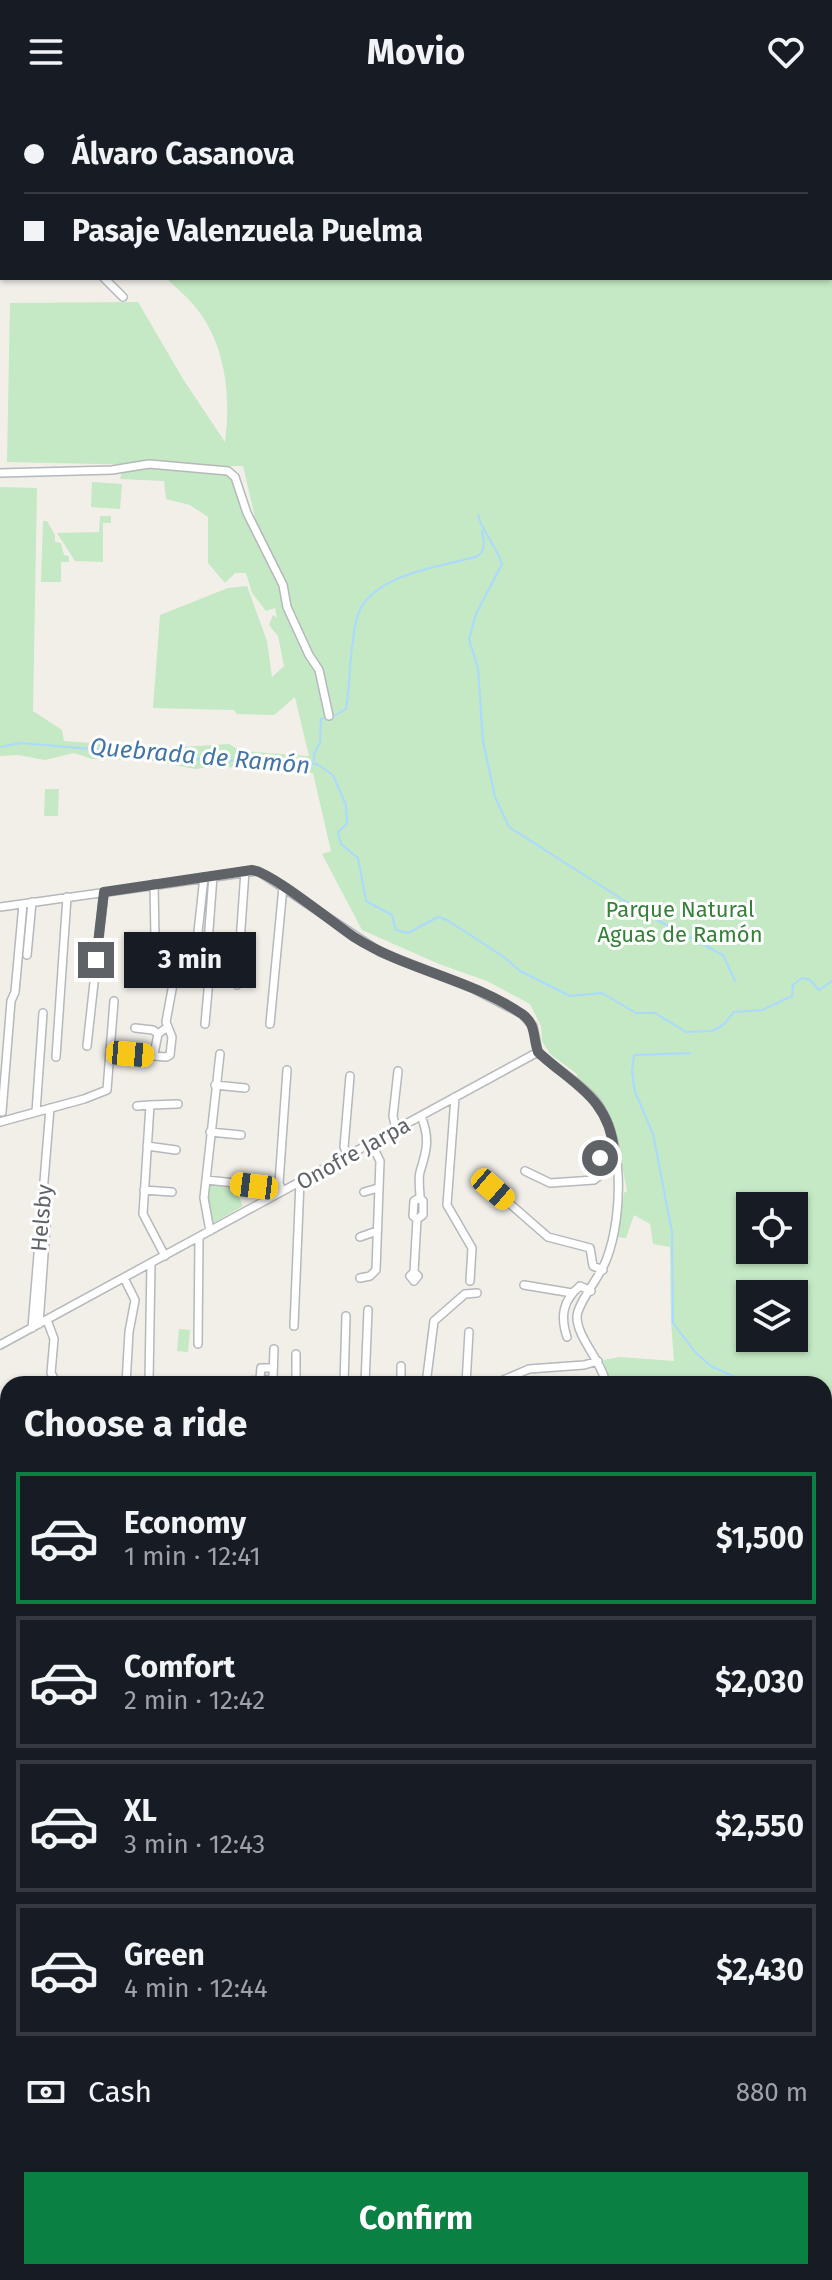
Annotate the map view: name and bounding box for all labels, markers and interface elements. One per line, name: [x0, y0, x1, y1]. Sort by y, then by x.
icon: menu: [24, 30, 68, 74]
text: Movio: [367, 30, 465, 74]
icon: heart: [764, 30, 808, 74]
text: Álvaro Casanova: [72, 136, 295, 172]
text: Pasaje Valenzuela Puelma: [72, 213, 423, 249]
water label: Quebrada de Ramón: [89, 732, 311, 780]
park label: Parque Natural Aguas de Ramón: [597, 896, 763, 948]
callout: 3 min: [124, 932, 256, 988]
route end: [78, 942, 114, 978]
text: 3 min: [158, 944, 222, 975]
car: [105, 1040, 155, 1068]
street label: Onofre Jarpa: [292, 1111, 415, 1196]
route start: [582, 1140, 618, 1176]
car: [467, 1164, 519, 1214]
car: [229, 1171, 279, 1201]
street label: Helsby: [25, 1183, 58, 1253]
map controls: [736, 1192, 808, 1352]
button: locate: [736, 1192, 808, 1264]
button: layers: [736, 1280, 808, 1352]
text: Choose a ride: [24, 1402, 247, 1446]
icon: car: [28, 1502, 100, 1574]
text: Economy: [124, 1505, 246, 1541]
text: $1,500: [716, 1520, 804, 1556]
text: 1 min · 12:41: [124, 1541, 261, 1572]
icon: car: [28, 1646, 100, 1718]
text: Comfort: [124, 1649, 235, 1685]
text: $2,030: [715, 1664, 804, 1700]
text: 2 min · 12:42: [124, 1685, 265, 1716]
icon: car: [28, 1790, 100, 1862]
text: XL: [124, 1793, 157, 1829]
text: $2,550: [715, 1808, 804, 1844]
text: 3 min · 12:43: [124, 1829, 265, 1860]
icon: car: [28, 1934, 100, 2006]
text: Green: [124, 1937, 205, 1973]
text: $2,430: [716, 1952, 804, 1988]
text: 4 min · 12:44: [124, 1973, 268, 2004]
icon: cash: [24, 2070, 68, 2114]
text: Cash: [88, 2074, 152, 2110]
text: 880 m: [736, 2077, 808, 2108]
button: Confirm: [24, 2172, 808, 2264]

